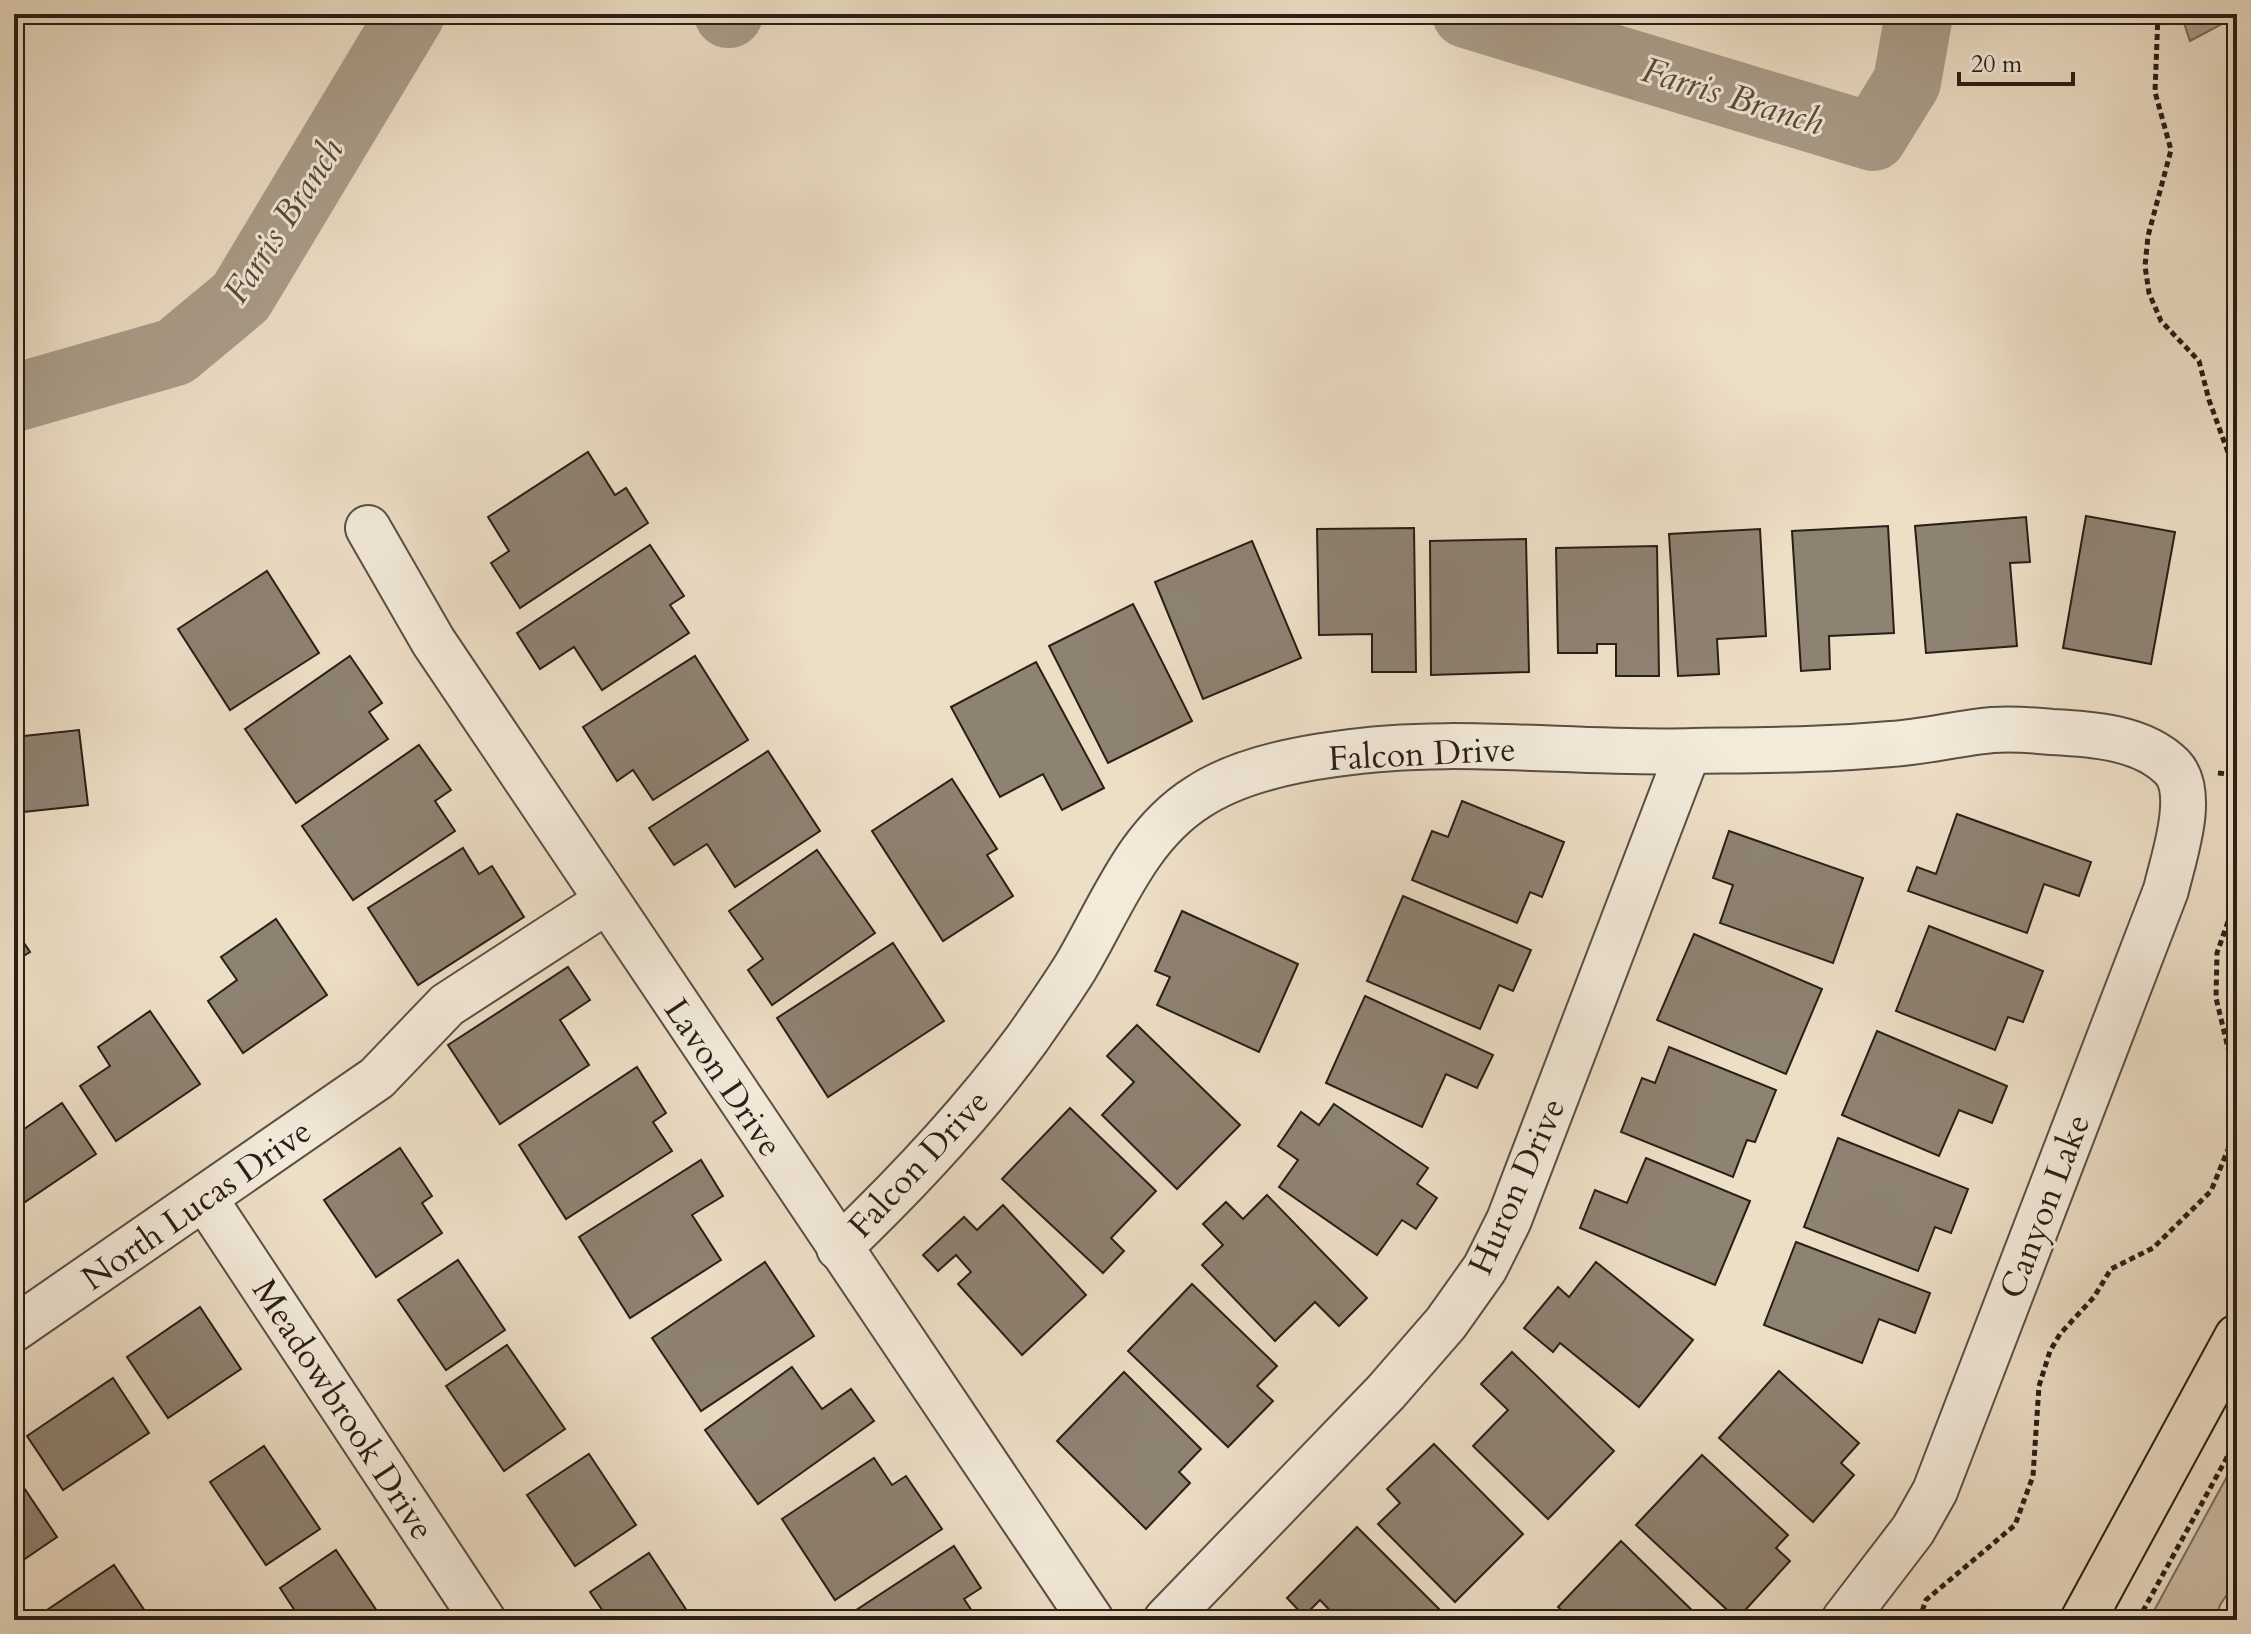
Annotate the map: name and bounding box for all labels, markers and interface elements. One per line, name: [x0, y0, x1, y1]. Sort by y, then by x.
scale bar: [1959, 36, 2073, 86]
water label: Farris Branch: [1636, 46, 1829, 147]
text: 20 m: [1971, 48, 2023, 81]
water label: Farris Branch: [212, 129, 355, 313]
street label: Falcon Drive: [1327, 726, 1517, 782]
street label: Lavon Drive: [653, 989, 793, 1166]
street label: Falcon Drive: [838, 1080, 999, 1248]
street label: Huron Drive: [1458, 1091, 1576, 1282]
street label: North Lucas Drive: [73, 1108, 321, 1301]
street label: Canyon Lake: [1989, 1108, 2101, 1305]
street label: Meadowbrook Drive: [241, 1270, 445, 1549]

